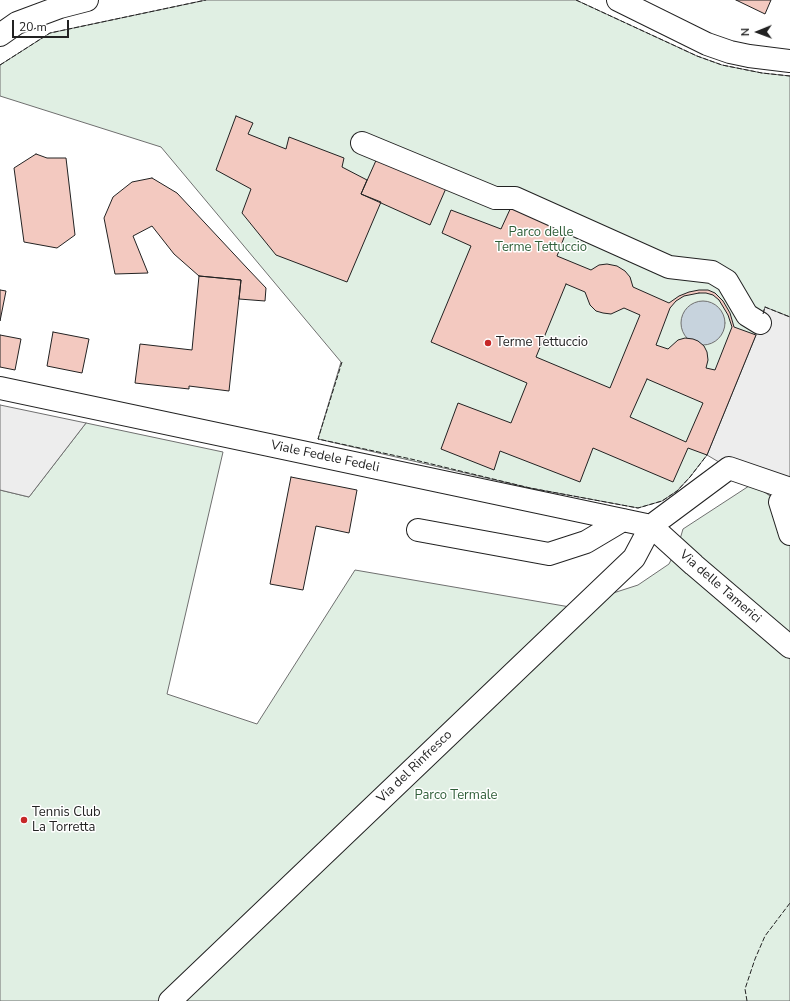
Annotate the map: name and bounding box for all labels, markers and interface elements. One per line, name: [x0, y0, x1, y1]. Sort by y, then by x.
scale bar: [14, 12, 71, 38]
north arrow: [738, 12, 778, 52]
text: 20 m: [19, 19, 47, 35]
text: N: [738, 28, 753, 36]
park label: Parco delle Terme Tettuccio: [495, 225, 587, 256]
place label: Terme Tettuccio: [496, 335, 588, 351]
marker: Terme Tettuccio: [483, 338, 493, 348]
street label: Viale Fedele Fedeli: [269, 438, 381, 476]
street label: Via delle Tamerici: [676, 547, 764, 627]
street label: Via del Rinfresco: [374, 727, 456, 807]
park label: Parco Termale: [415, 788, 497, 804]
place label: Tennis Club La Torretta: [32, 805, 101, 836]
marker: Tennis Club La Torretta: [19, 815, 29, 825]

